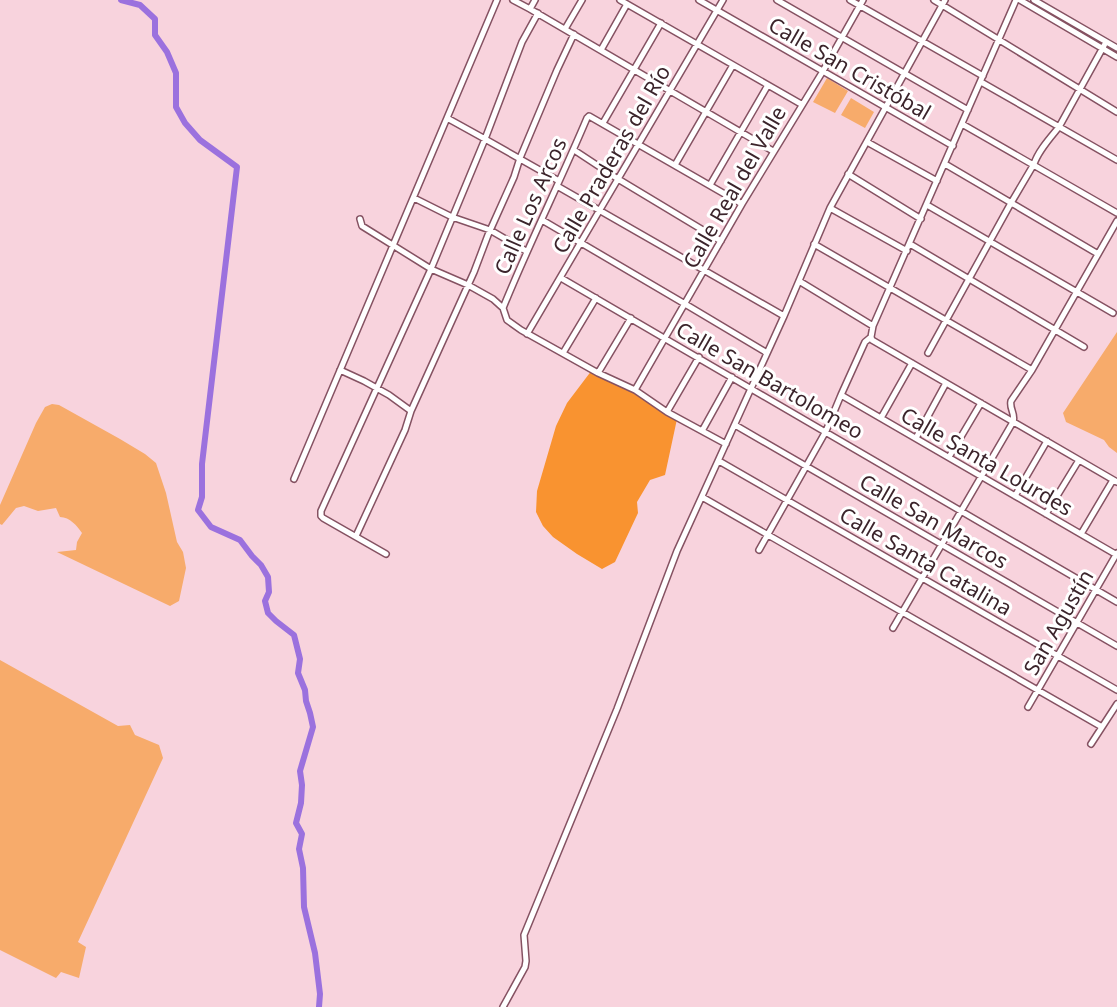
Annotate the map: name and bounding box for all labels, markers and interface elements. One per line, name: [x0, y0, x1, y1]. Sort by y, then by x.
street label: Calle San Cristóbal: [764, 10, 936, 126]
street label: Calle Praderas del Río: [546, 60, 676, 258]
street label: Calle Real del Valle: [676, 101, 792, 273]
street label: Calle Los Arcos: [487, 133, 573, 279]
street label: Calle San Bartolomeo: [671, 315, 869, 445]
street label: Calle Santa Lourdes: [896, 400, 1078, 522]
street label: Calle San Marcos: [855, 467, 1013, 575]
street label: Calle Santa Catalina: [835, 500, 1017, 622]
street label: San Agustín: [1017, 564, 1099, 680]

